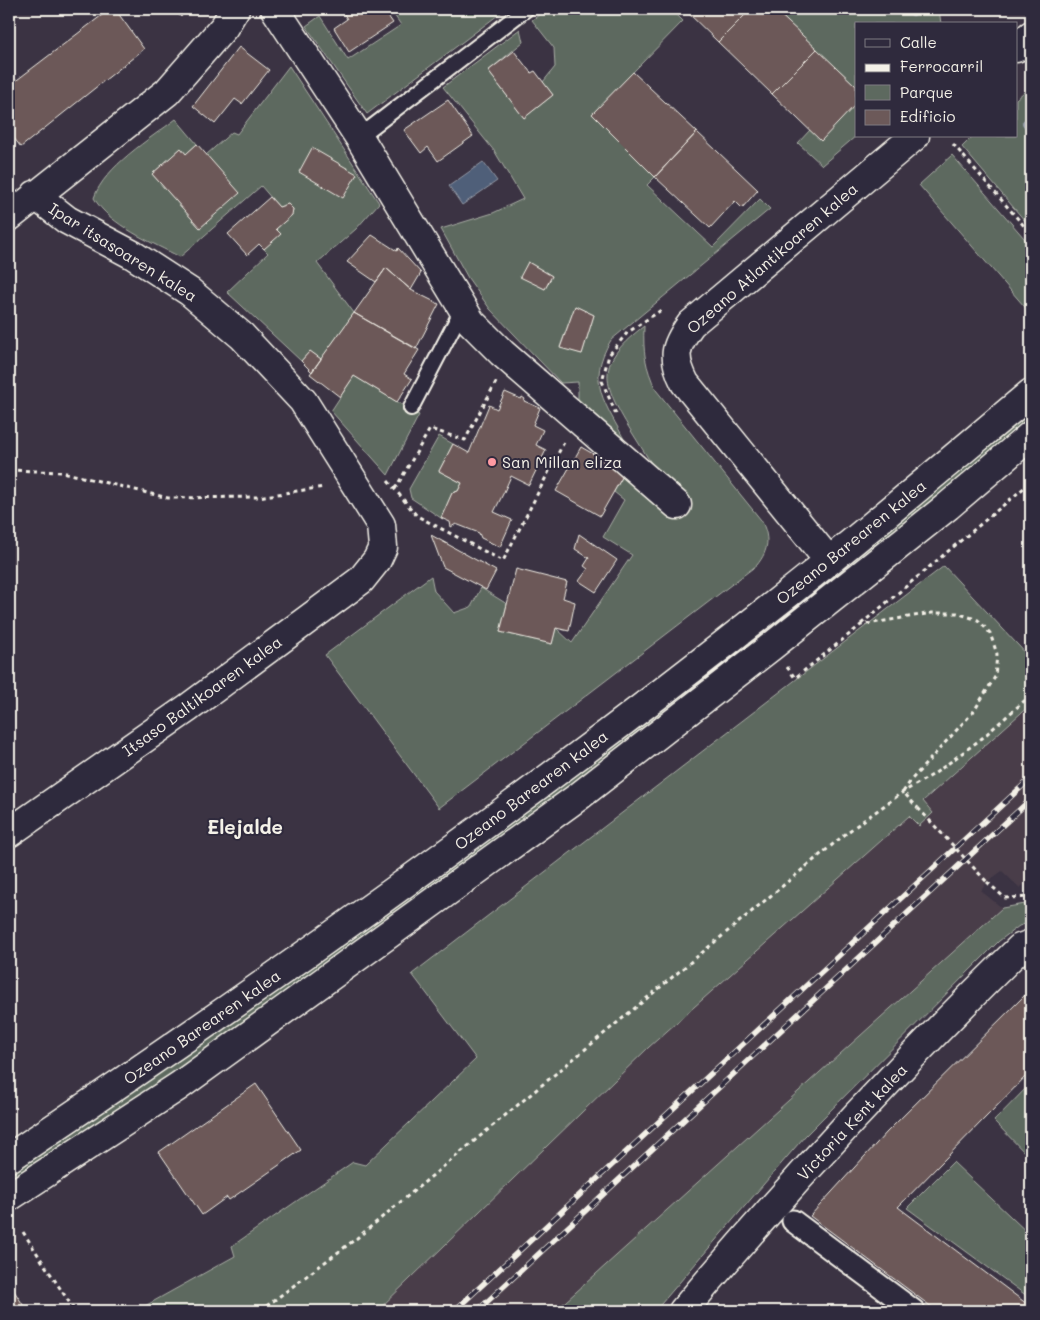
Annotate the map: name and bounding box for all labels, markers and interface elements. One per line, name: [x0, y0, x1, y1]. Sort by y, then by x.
legend: [855, 22, 1018, 138]
text: Calle: [900, 32, 937, 52]
text: Ferrocarril: [900, 56, 983, 76]
text: Parque: [900, 82, 953, 102]
text: Edificio: [900, 106, 956, 126]
street label: Ozeano Atlantikoaren kalea: [682, 178, 862, 338]
street label: Ipar itsasoaren kalea: [45, 197, 201, 306]
place label: San Millan eliza: [502, 451, 622, 472]
marker: San Millan eliza: [486, 456, 498, 468]
street label: Ozeano Barearen kalea: [771, 475, 930, 609]
street label: Itsaso Baltikoaren kalea: [118, 631, 286, 761]
street label: Ozeano Barearen kalea: [450, 725, 612, 854]
district label: Elejalde: [207, 814, 283, 839]
street label: Ozeano Barearen kalea: [119, 964, 284, 1089]
street label: Victoria Kent kalea: [792, 1059, 911, 1184]

